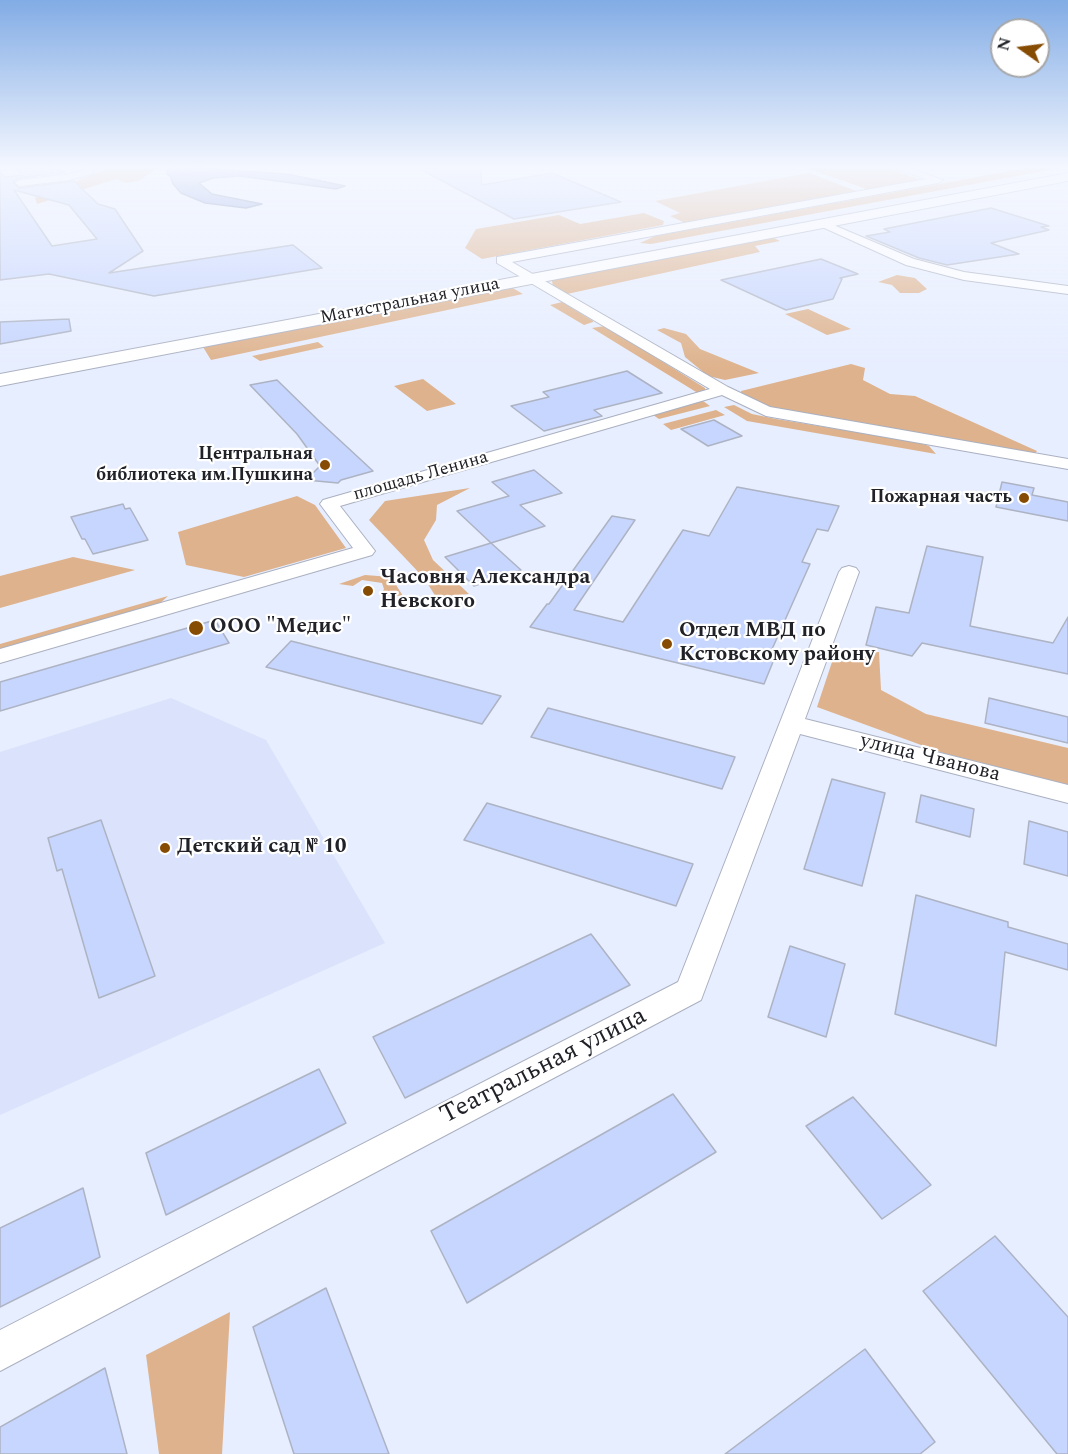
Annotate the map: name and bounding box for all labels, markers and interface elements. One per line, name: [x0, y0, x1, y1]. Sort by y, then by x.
north arrow: [990, 18, 1050, 78]
text: N: [991, 35, 1018, 53]
street label: Магистральная улица: [318, 274, 502, 330]
place label: Центральная библиотека им.Пушкина: [96, 444, 313, 486]
street label: площадь Ленина: [351, 447, 491, 507]
marker: Центральная библиотека им.Пушкина: [318, 458, 332, 472]
place label: Пожарная часть: [870, 487, 1012, 509]
marker: Пожарная часть: [1017, 491, 1031, 505]
place label: Часовня Александра Невского: [380, 566, 590, 616]
marker: Часовня Александра Невского: [361, 584, 375, 598]
place label: ООО "Медис": [210, 615, 351, 641]
marker: ООО "Медис": [187, 619, 205, 637]
place label: Отдел МВД по Кстовскому району: [679, 619, 875, 669]
marker: Отдел МВД по Кстовскому району: [660, 637, 674, 651]
street label: улица Чванова: [857, 729, 1003, 789]
place label: Детский сад № 10: [177, 835, 346, 861]
marker: Детский сад № 10: [158, 841, 172, 855]
street label: Театральная улица: [436, 1002, 652, 1132]

